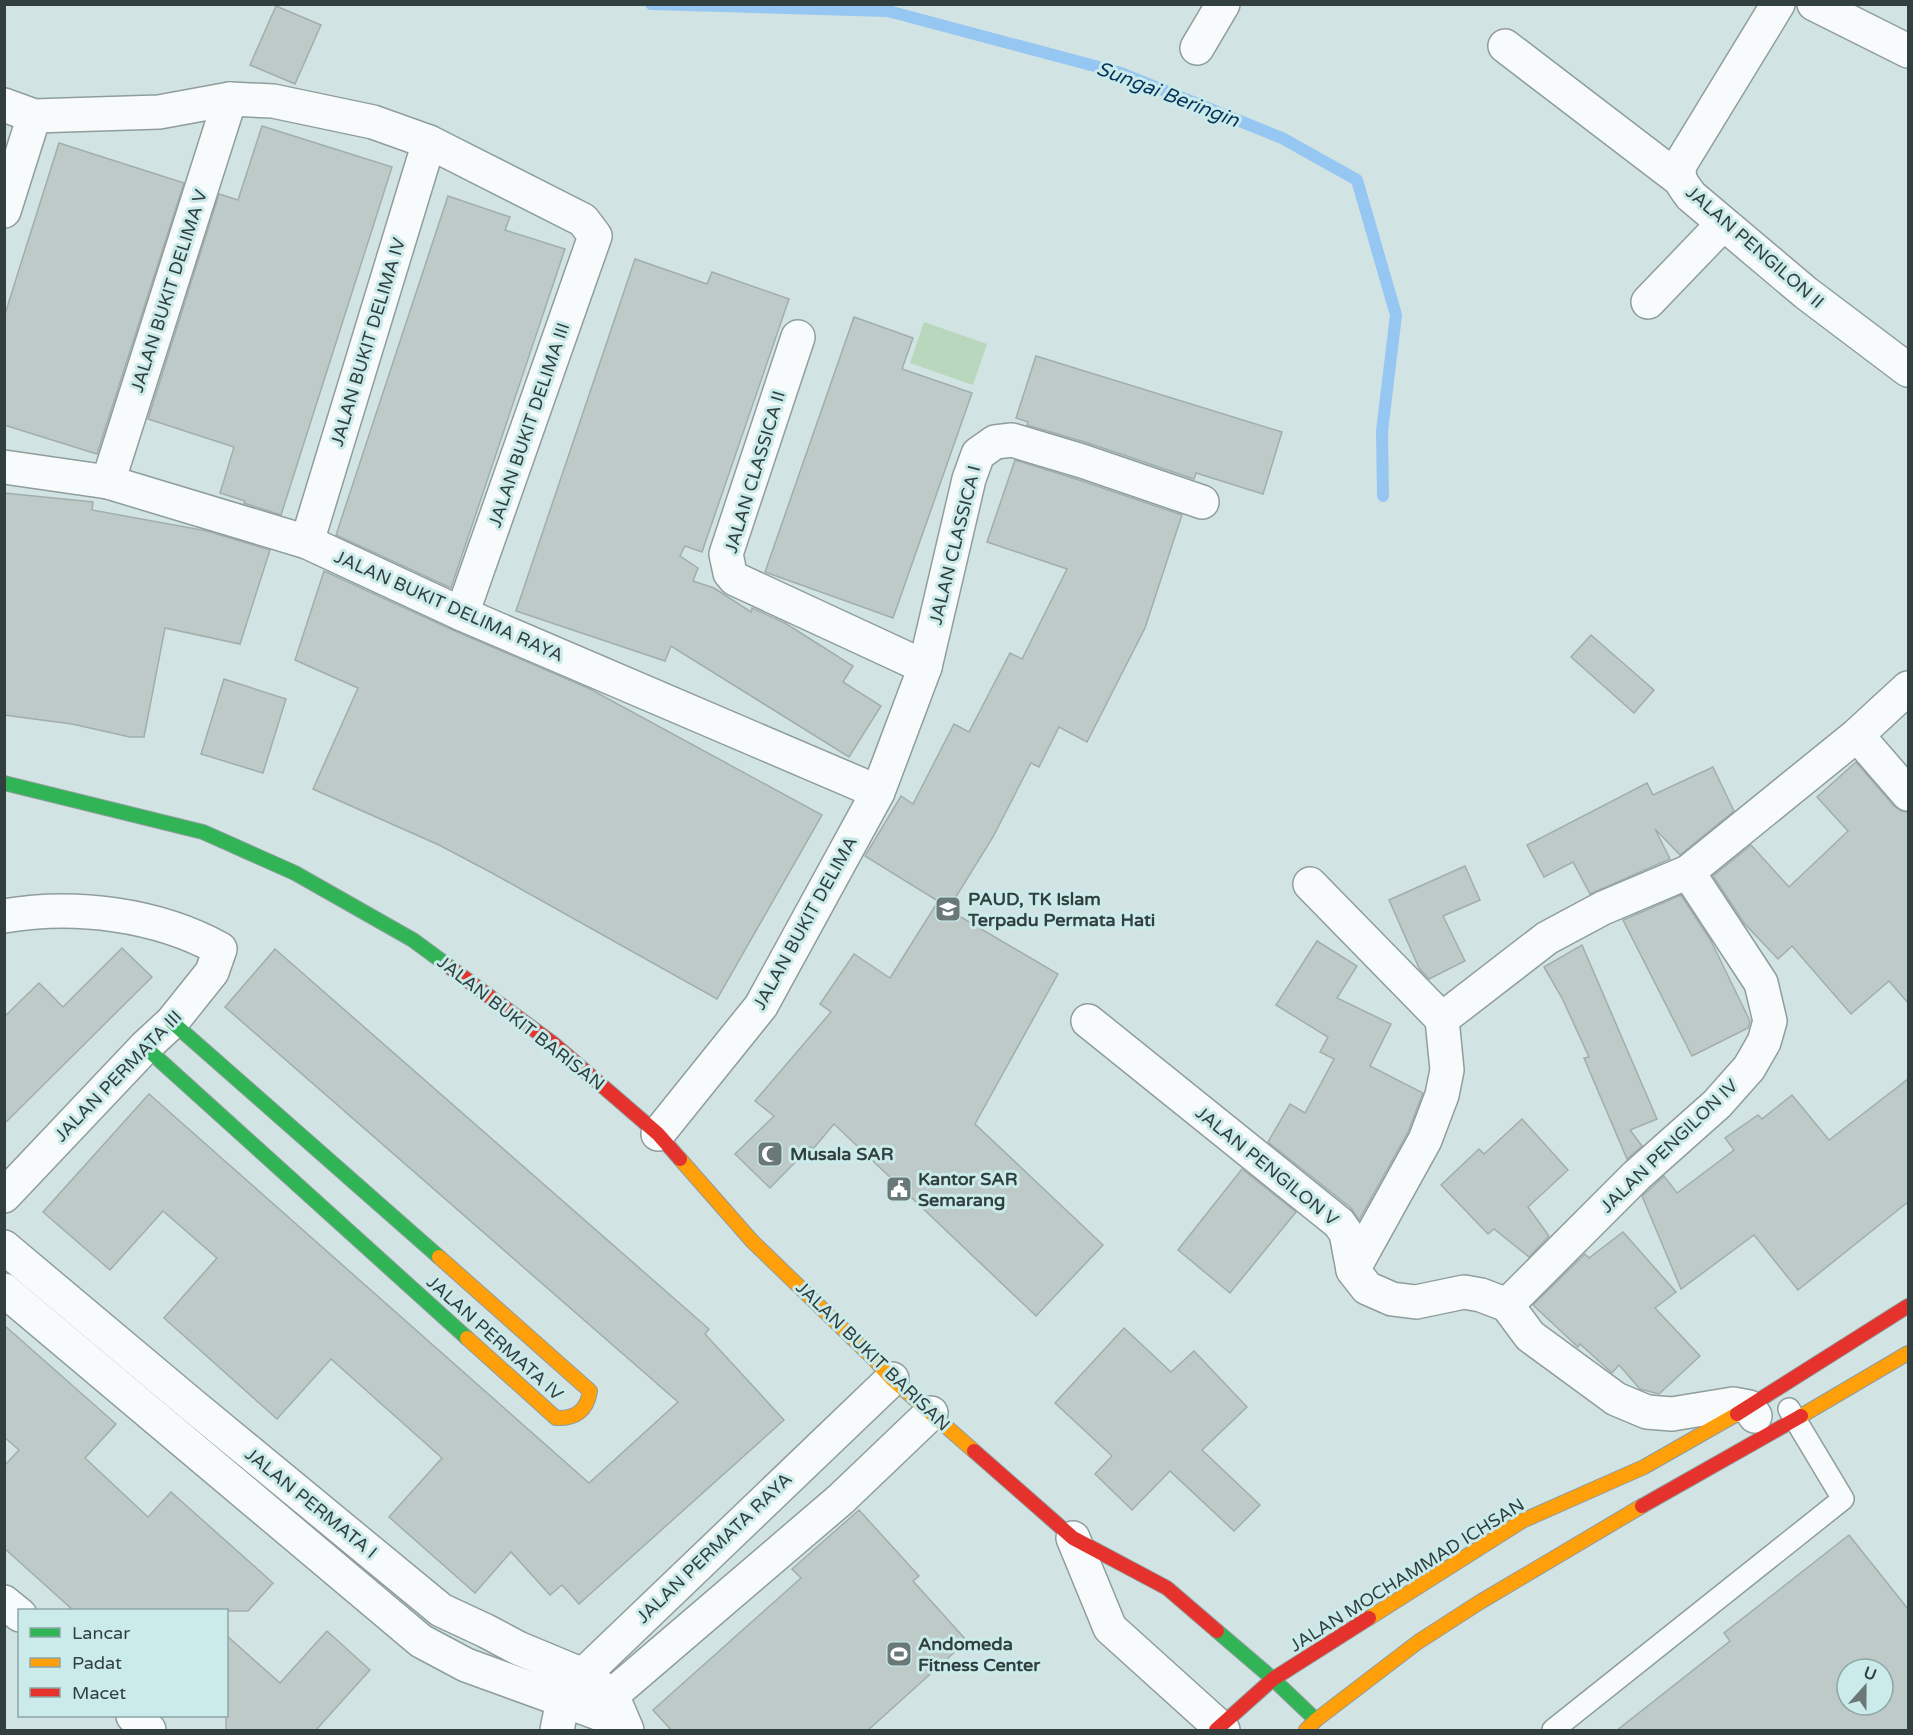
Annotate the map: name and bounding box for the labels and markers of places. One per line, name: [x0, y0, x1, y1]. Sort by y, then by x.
place label: PAUD, TK Islam Terpadu Permata Hati: [967, 888, 1155, 931]
school or university icon: PAUD, TK Islam Terpadu Permata Hati: [933, 894, 963, 924]
mosque icon: Musala SAR: [755, 1139, 785, 1169]
place label: Musala SAR: [790, 1143, 893, 1165]
place label: Kantor SAR Semarang: [918, 1168, 1018, 1211]
public building icon: Kantor SAR Semarang: [884, 1174, 914, 1204]
place label: Andomeda Fitness Center: [918, 1633, 1041, 1676]
sports icon: Andomeda Fitness Center: [884, 1639, 914, 1669]

